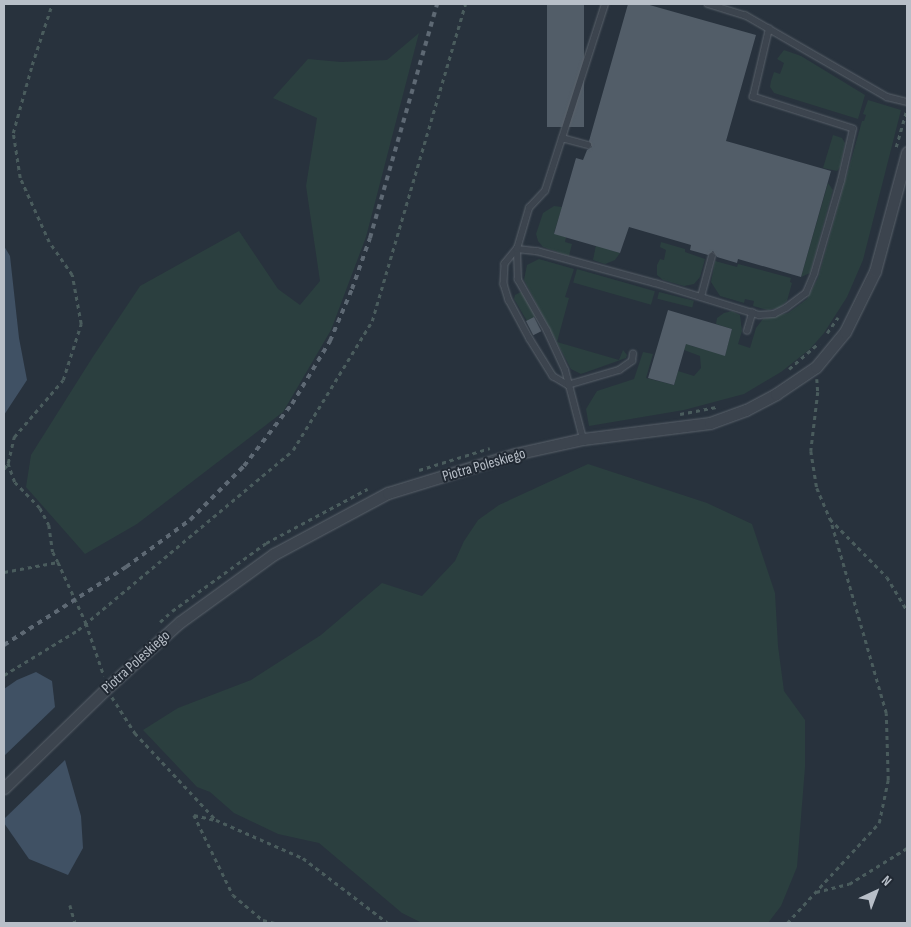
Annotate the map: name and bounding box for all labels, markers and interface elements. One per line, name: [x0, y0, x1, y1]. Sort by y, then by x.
street label: Piotra Poleskiego: [440, 445, 528, 485]
street label: Piotra Poleskiego: [98, 627, 174, 697]
north arrow: [851, 867, 901, 917]
text: N: [878, 872, 895, 889]

